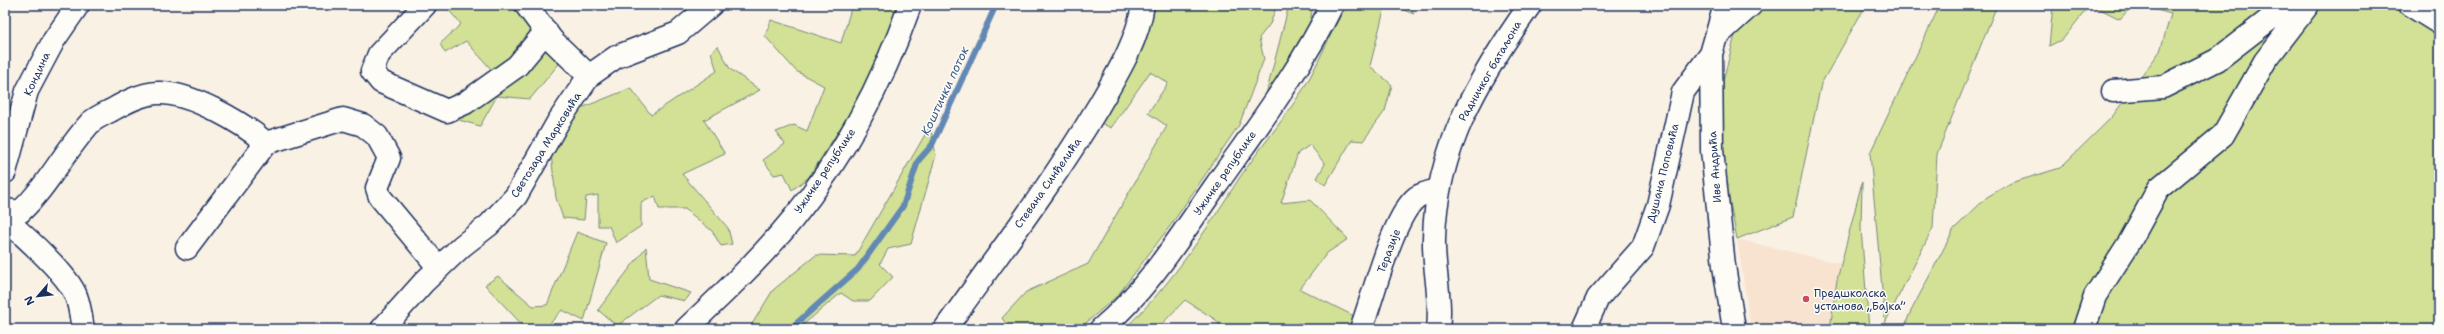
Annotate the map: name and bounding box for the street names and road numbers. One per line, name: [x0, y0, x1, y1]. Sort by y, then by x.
street label: Радничког батаљона: [1455, 18, 1525, 124]
street label: Кондина: [20, 49, 54, 98]
street label: Светозара Марковића: [507, 89, 585, 201]
street label: Душана Поповића: [1643, 122, 1683, 224]
street label: Ужичке републике: [791, 125, 859, 217]
street label: Ужичке републике: [1190, 128, 1260, 218]
street label: Иве Андрића: [1705, 130, 1725, 203]
street label: Стевана Синђелића: [1011, 135, 1085, 231]
street label: Теразије: [1374, 227, 1404, 275]

